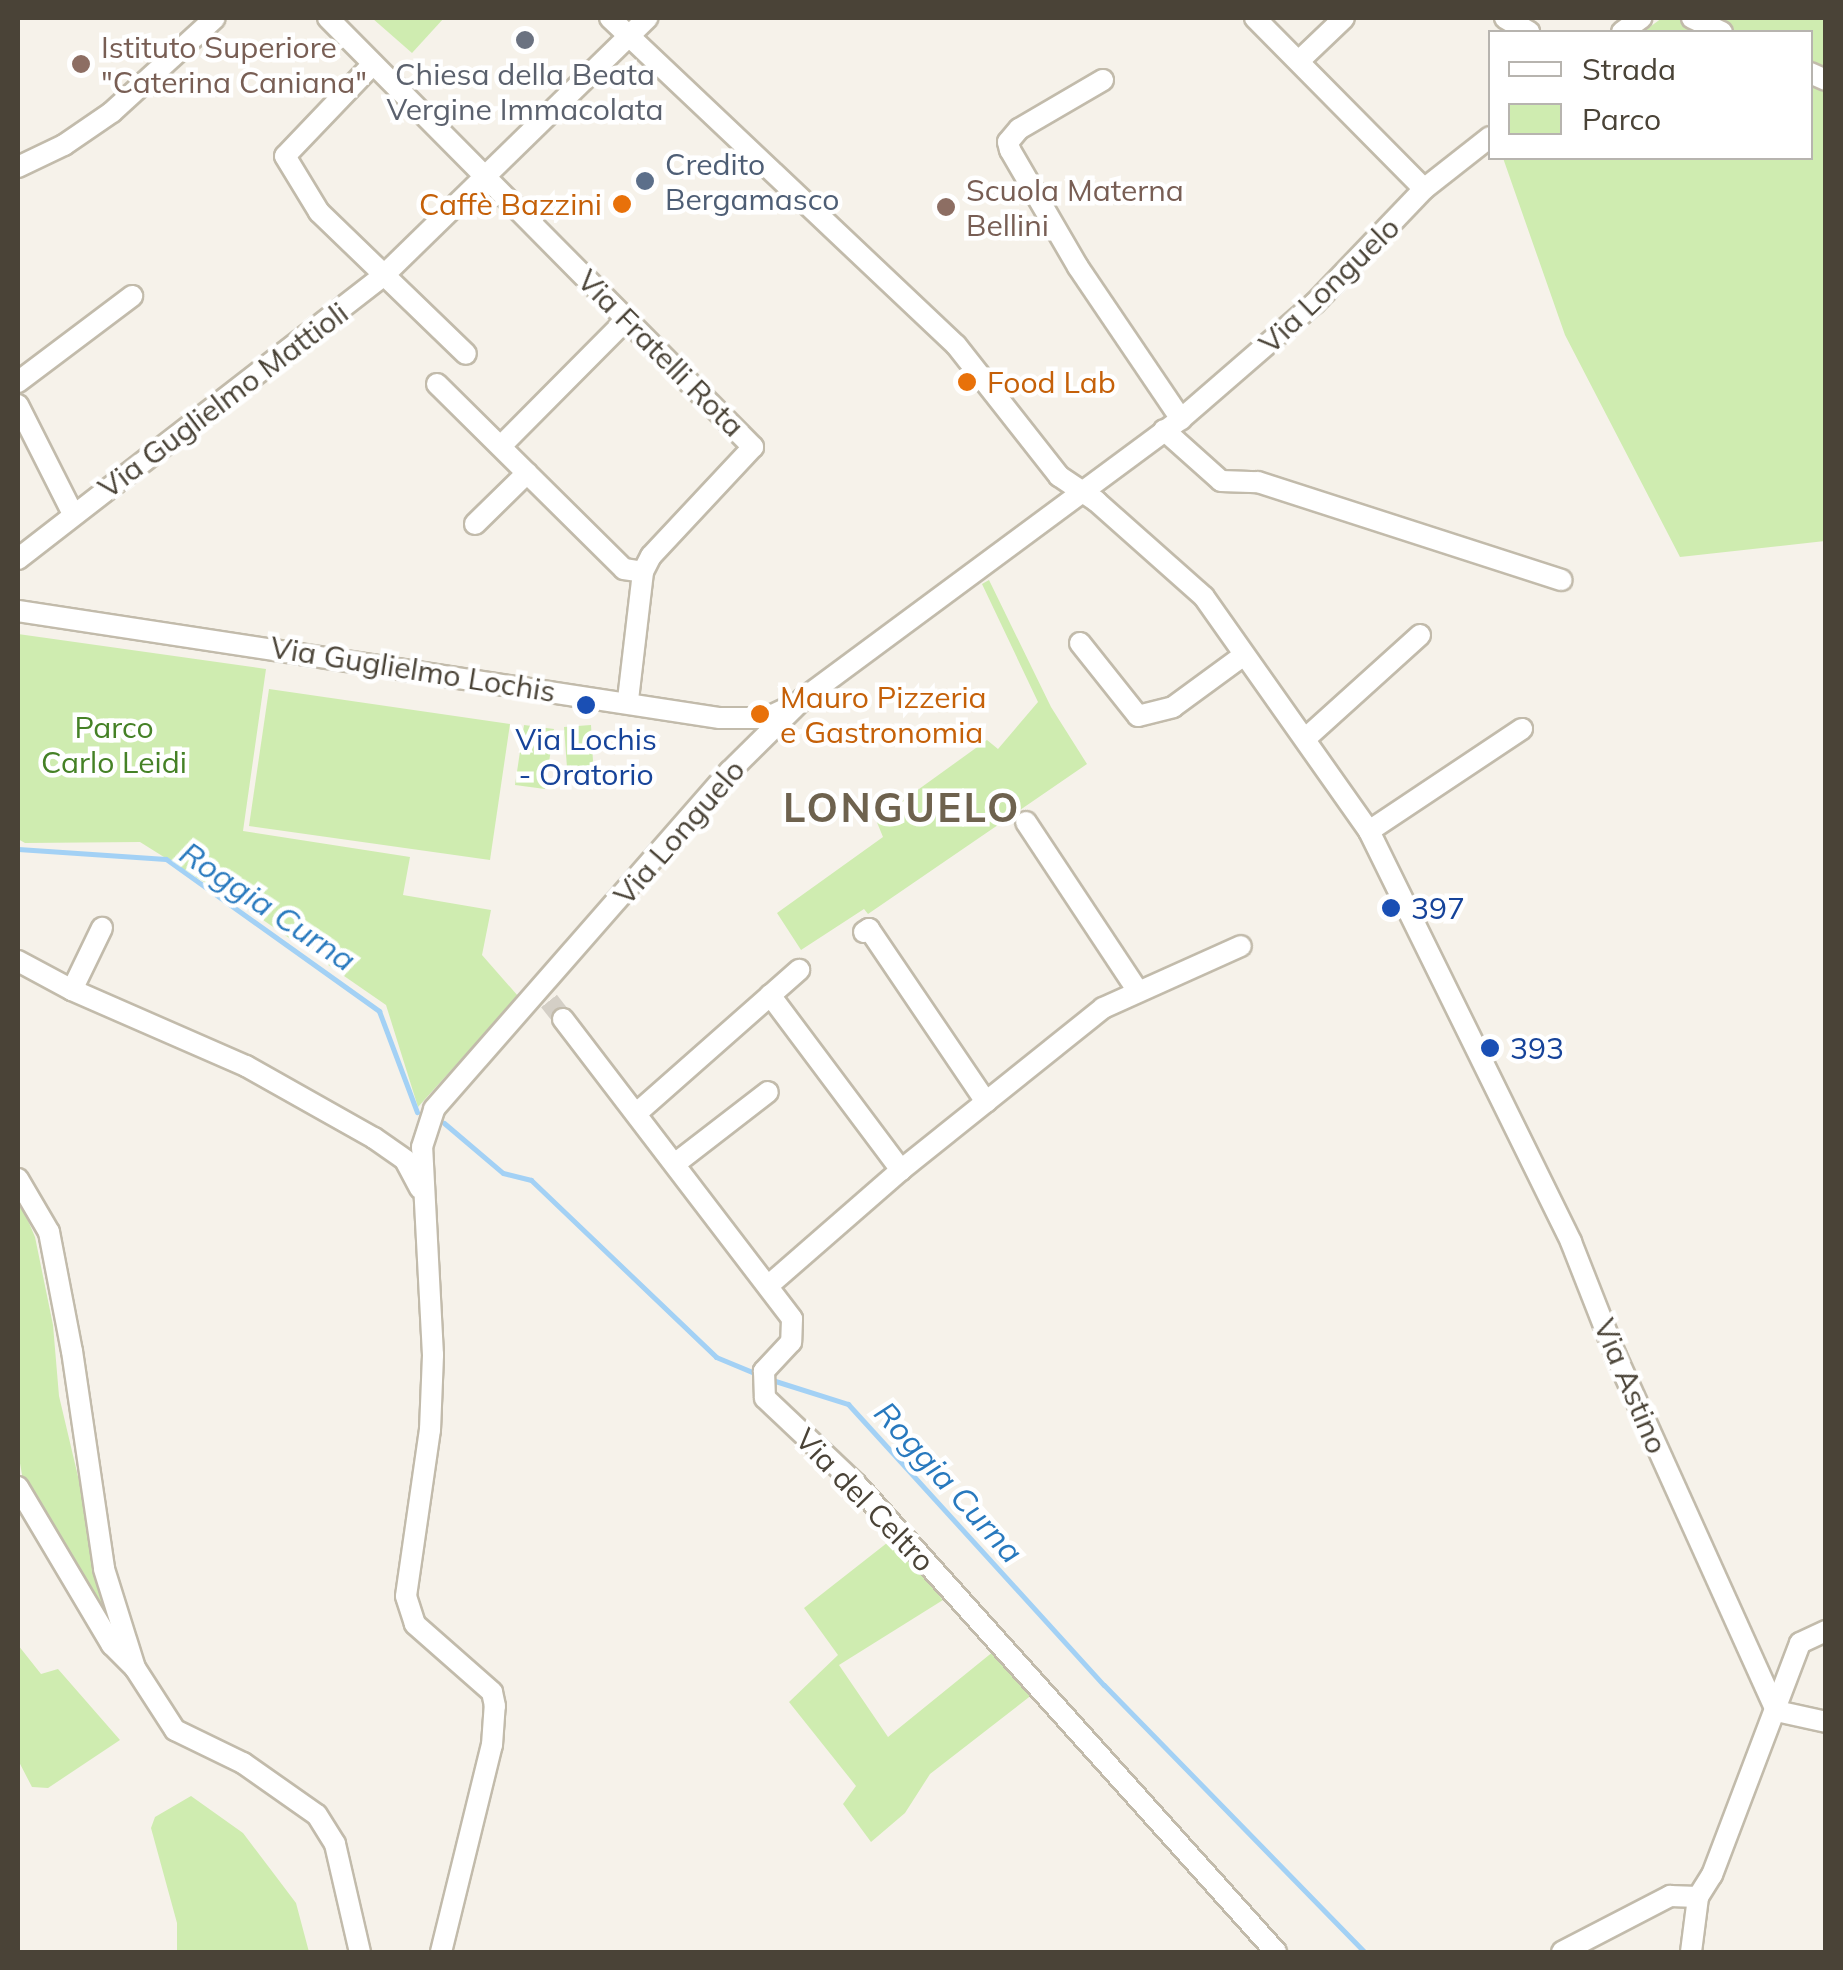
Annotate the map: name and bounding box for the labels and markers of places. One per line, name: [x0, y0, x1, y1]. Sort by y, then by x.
place label: Istituto Superiore "Caterina Caniana": [101, 29, 367, 100]
marker: Chiesa della Beata Vergine Immacolata: [514, 29, 536, 51]
marker: Istituto Superiore "Caterina Caniana": [70, 53, 92, 75]
place label: Chiesa della Beata Vergine Immacolata: [387, 56, 663, 126]
place label: Credito Bergamasco: [665, 146, 839, 216]
marker: Credito Bergamasco: [634, 170, 656, 192]
place label: Scuola Materna Bellini: [966, 172, 1184, 242]
place label: Caffè Bazzini: [419, 186, 602, 222]
marker: Caffè Bazzini: [611, 193, 633, 215]
marker: Scuola Materna Bellini: [935, 196, 957, 218]
place label: Food Lab: [987, 364, 1116, 400]
marker: Food Lab: [956, 371, 978, 393]
place label: Mauro Pizzeria e Gastronomia: [780, 679, 987, 750]
marker: Via Lochis - Oratorio: [575, 694, 597, 716]
marker: Mauro Pizzeria e Gastronomia: [749, 703, 771, 725]
place label: Via Lochis - Oratorio: [515, 721, 657, 792]
place label: 397: [1411, 890, 1465, 926]
marker: 397: [1380, 897, 1402, 919]
place label: 393: [1510, 1030, 1564, 1066]
marker: 393: [1479, 1037, 1501, 1059]

